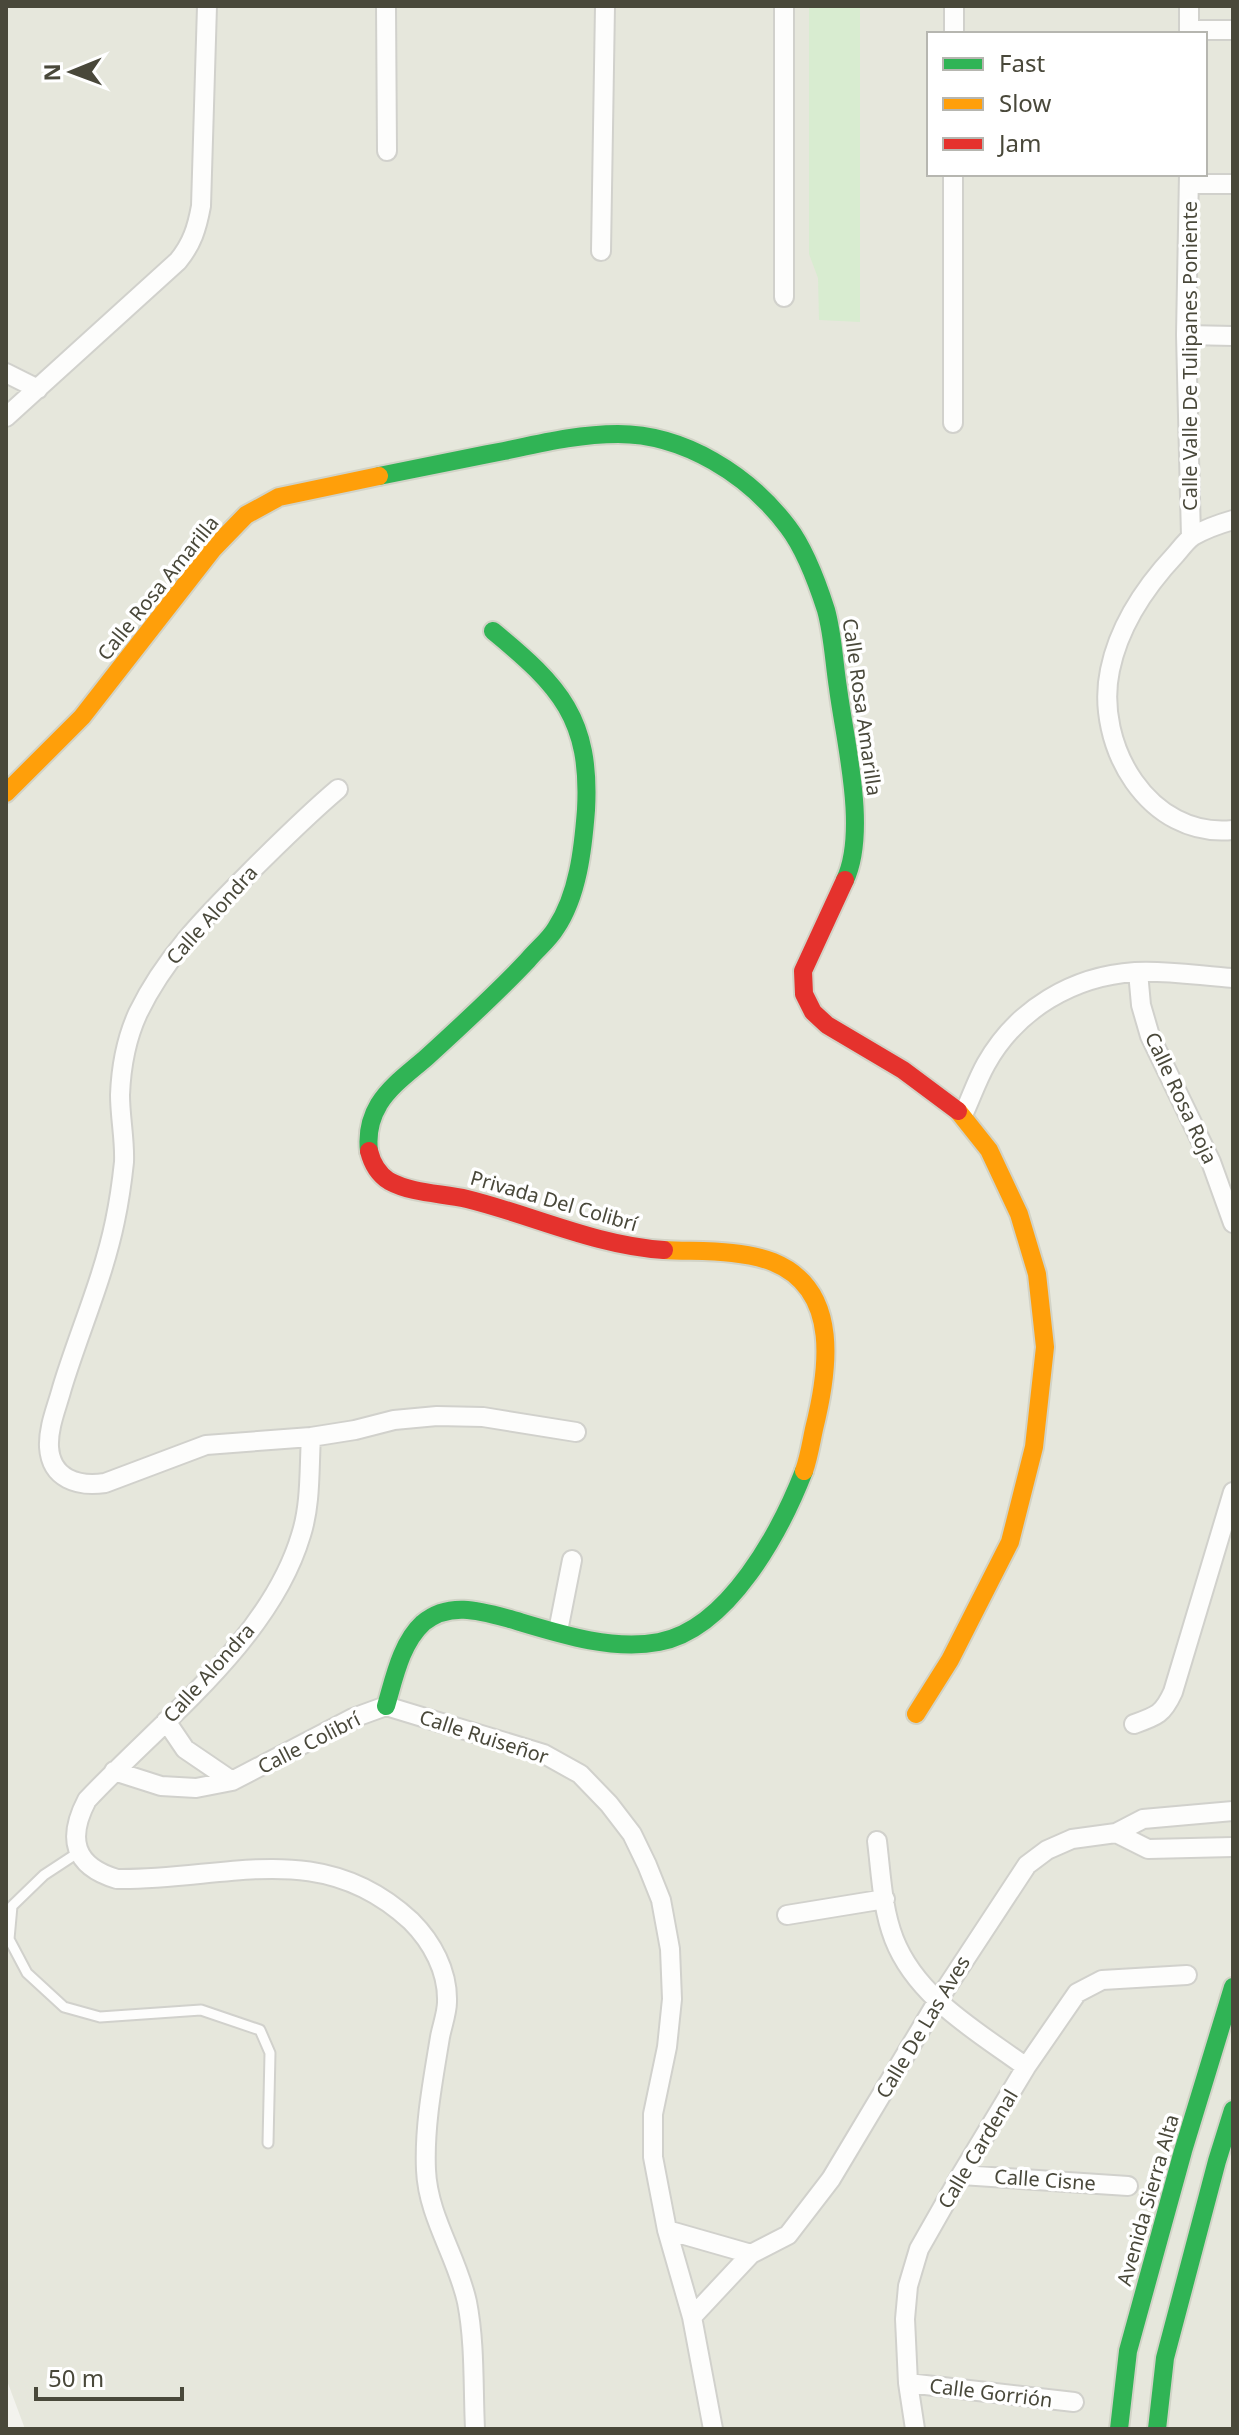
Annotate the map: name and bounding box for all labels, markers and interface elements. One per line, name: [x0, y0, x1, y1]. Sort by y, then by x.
north arrow: [32, 32, 112, 112]
legend: [927, 32, 1207, 176]
text: Fast: [999, 46, 1045, 79]
text: N: [36, 63, 66, 82]
text: Slow: [999, 86, 1051, 119]
text: Jam: [997, 126, 1041, 159]
street label: Calle Valle De Tulipanes Poniente: [1176, 201, 1203, 511]
street label: Calle Rosa Amarilla: [91, 510, 224, 666]
street label: Calle Rosa Amarilla: [837, 616, 888, 797]
street label: Calle Alondra: [160, 859, 263, 970]
street label: Calle Rosa Roja: [1139, 1028, 1224, 1168]
street label: Privada Del Colibrí: [467, 1164, 642, 1238]
street label: Calle Alondra: [157, 1617, 260, 1728]
street label: Calle Ruiseñor: [416, 1703, 552, 1770]
street label: Calle Colibrí: [253, 1705, 365, 1780]
street label: Calle De Las Aves: [869, 1950, 976, 2103]
street label: Calle Cardenal: [931, 2084, 1024, 2213]
street label: Avenida Sierra Alta: [1110, 2111, 1185, 2289]
street label: Calle Cisne: [993, 2162, 1097, 2197]
scale bar: [36, 2351, 182, 2401]
text: 50 m: [48, 2361, 104, 2394]
street label: Calle Gorrión: [928, 2372, 1054, 2413]

